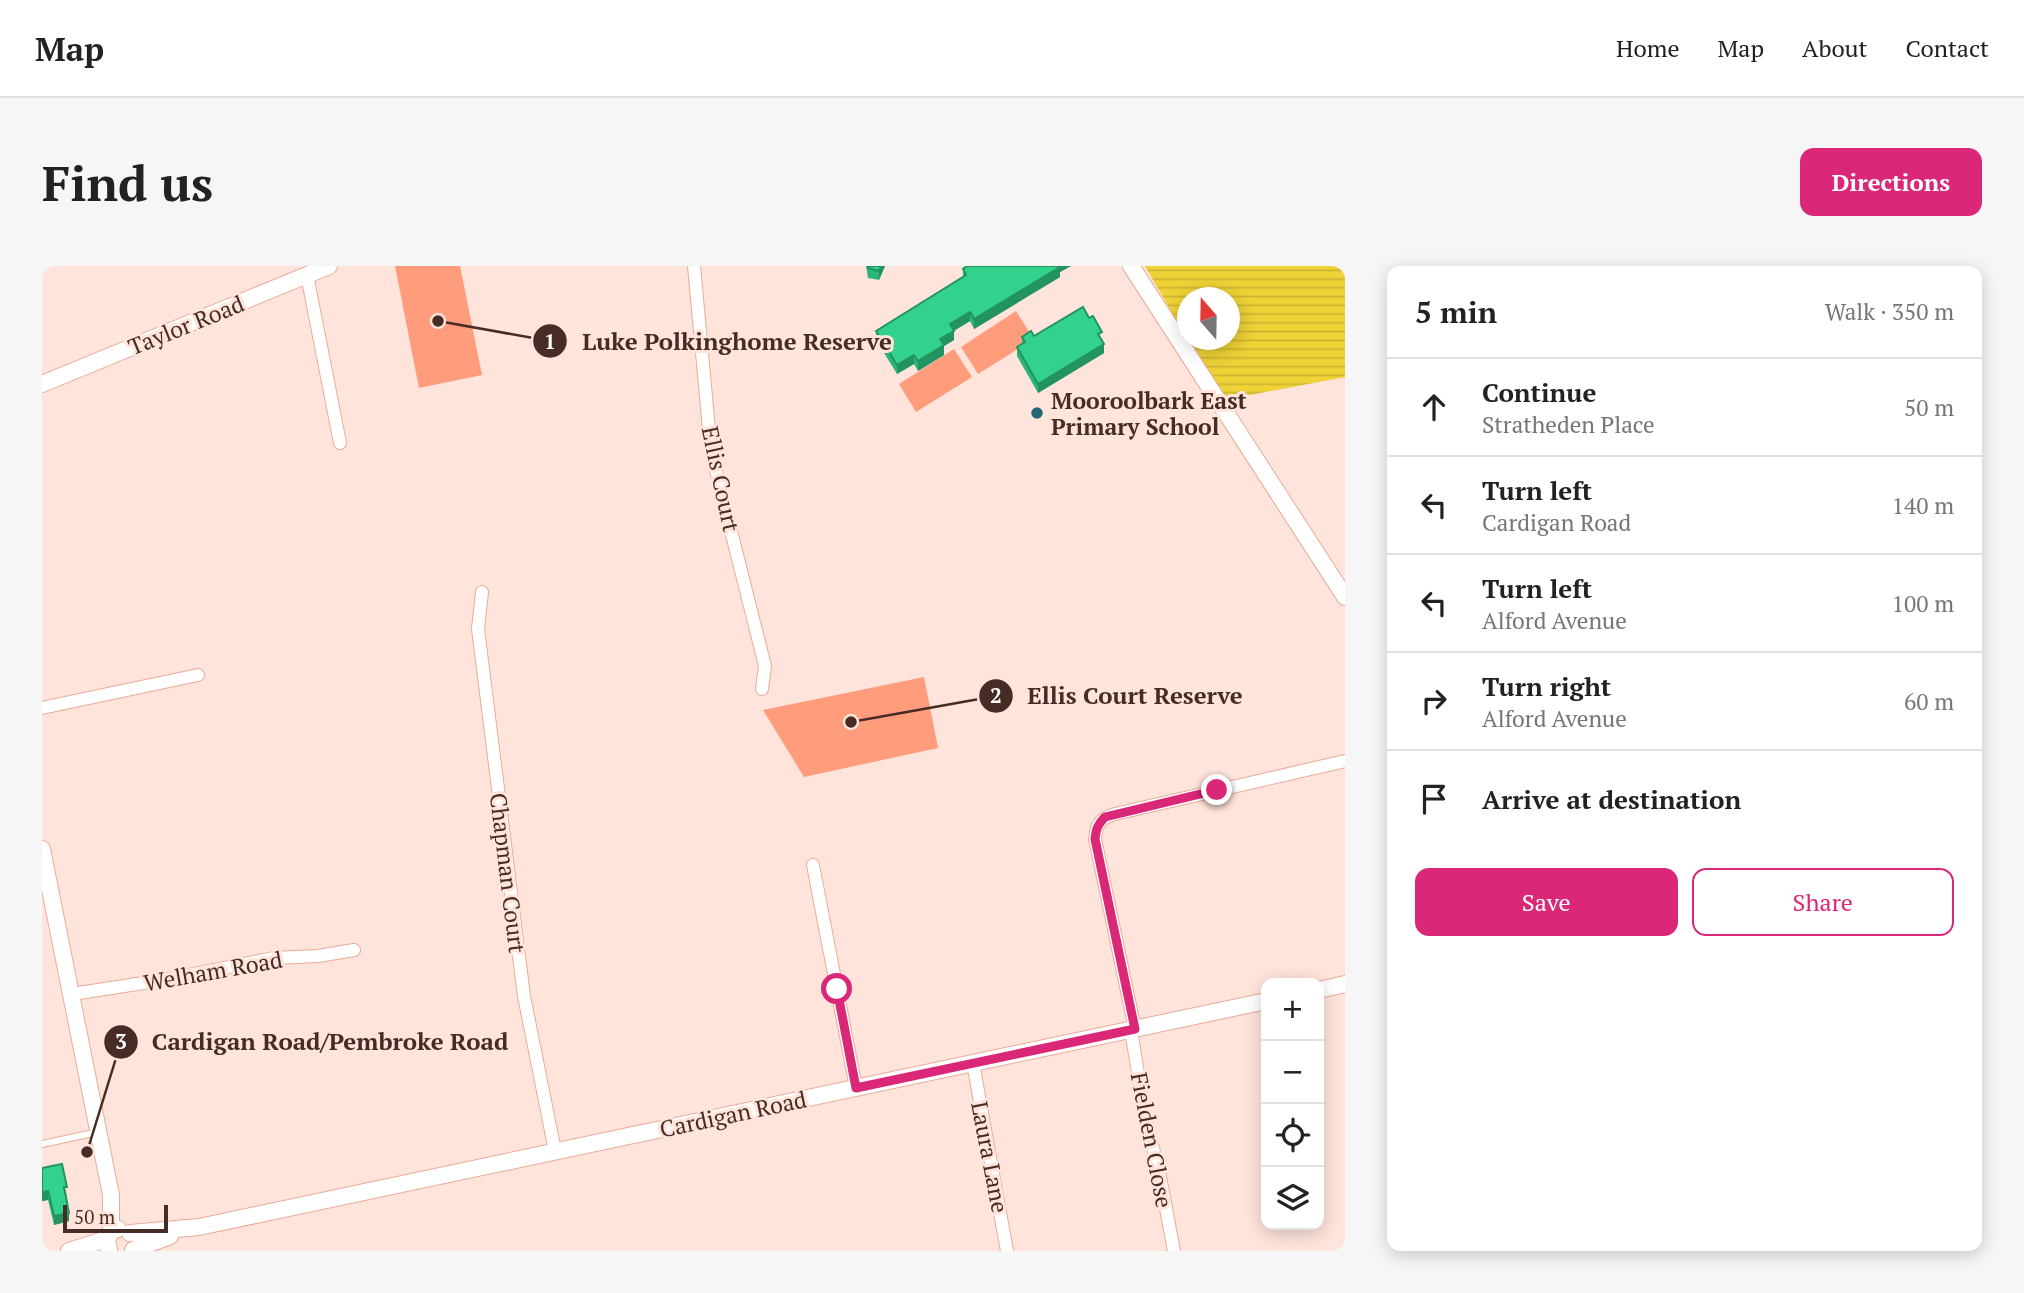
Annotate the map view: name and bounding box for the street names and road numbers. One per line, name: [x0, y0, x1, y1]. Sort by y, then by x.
street label: Taylor Road: [124, 288, 249, 362]
street label: Ellis Court: [695, 423, 747, 535]
street label: Chapman Court: [483, 791, 533, 955]
street label: Welham Road: [141, 944, 285, 998]
street label: Fielden Close: [1124, 1070, 1180, 1210]
street label: Cardigan Road: [657, 1083, 809, 1145]
street label: Laura Lane: [964, 1099, 1016, 1215]

